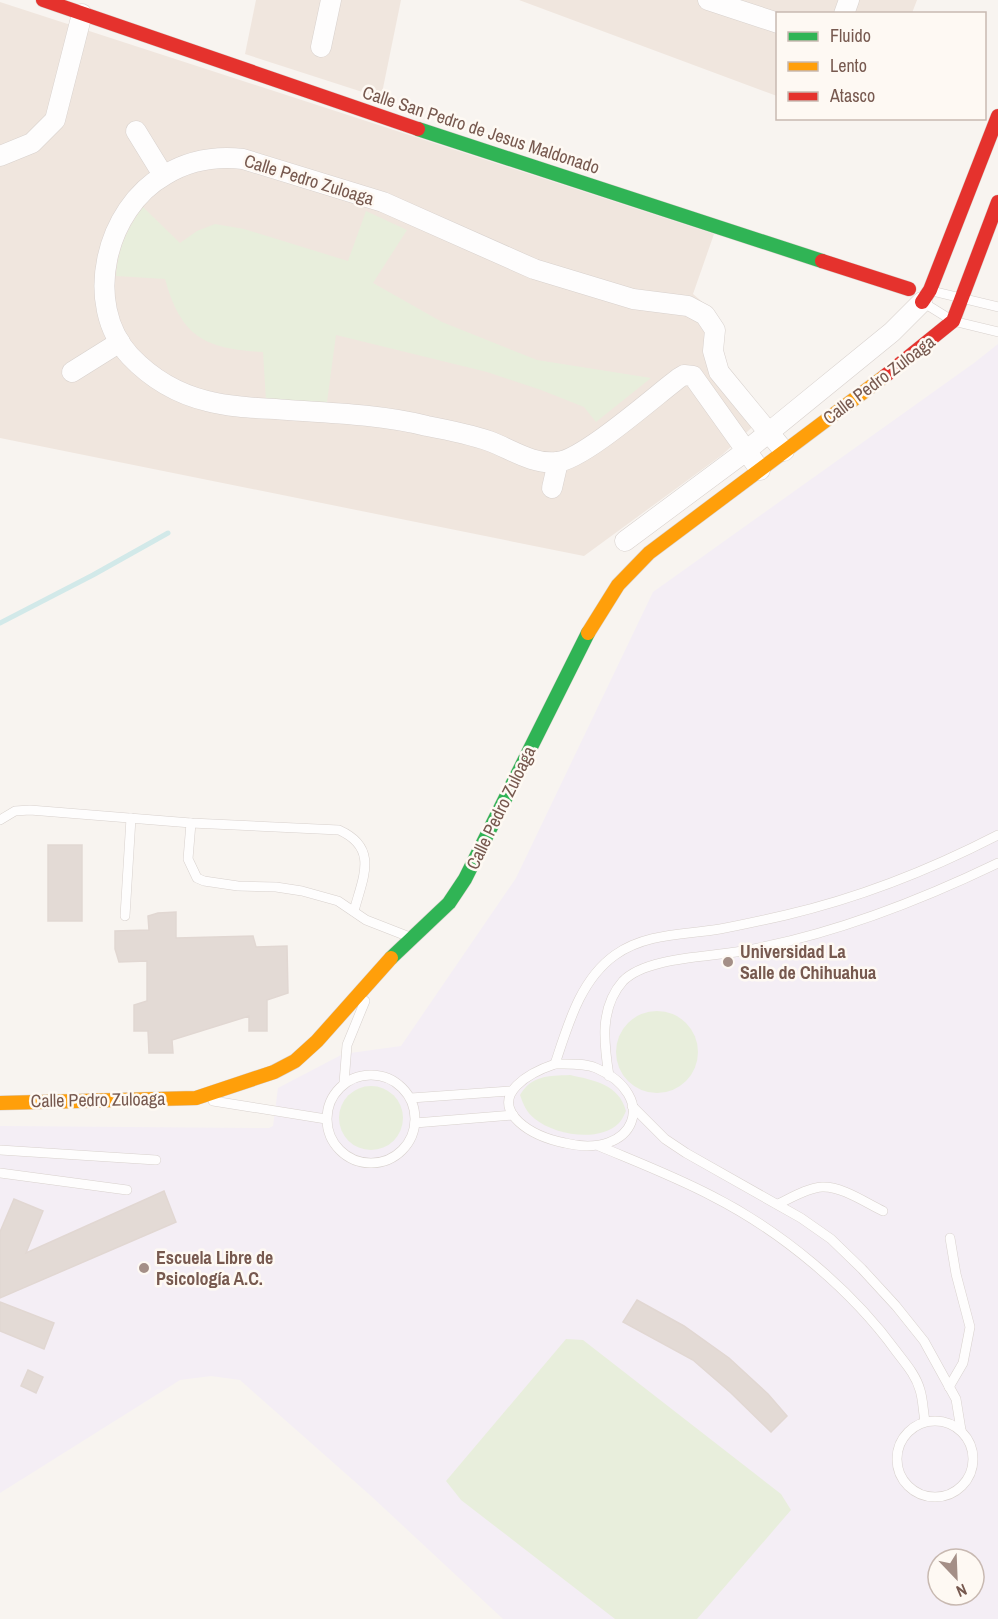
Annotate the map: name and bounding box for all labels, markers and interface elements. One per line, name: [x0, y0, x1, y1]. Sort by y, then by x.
legend: [776, 12, 986, 120]
text: Fluido: [830, 23, 871, 48]
text: Lento: [830, 53, 867, 78]
street label: Calle San Pedro de Jesus Maldonado: [359, 79, 603, 180]
text: Atasco: [829, 83, 875, 108]
street label: Calle Pedro Zuloaga: [241, 148, 377, 211]
street label: Calle Pedro Zuloaga: [817, 329, 940, 430]
street label: Calle Pedro Zuloaga: [460, 742, 541, 874]
place label: Universidad La Salle de Chihuahua: [740, 939, 877, 985]
marker: Universidad La Salle de Chihuahua: [721, 955, 735, 969]
street label: Calle Pedro Zuloaga: [31, 1086, 165, 1113]
place label: Escuela Libre de Psicología A.C.: [156, 1245, 273, 1291]
marker: Escuela Libre de Psicología A.C.: [137, 1261, 151, 1275]
north arrow: [926, 1547, 986, 1607]
text: N: [953, 1579, 971, 1603]

